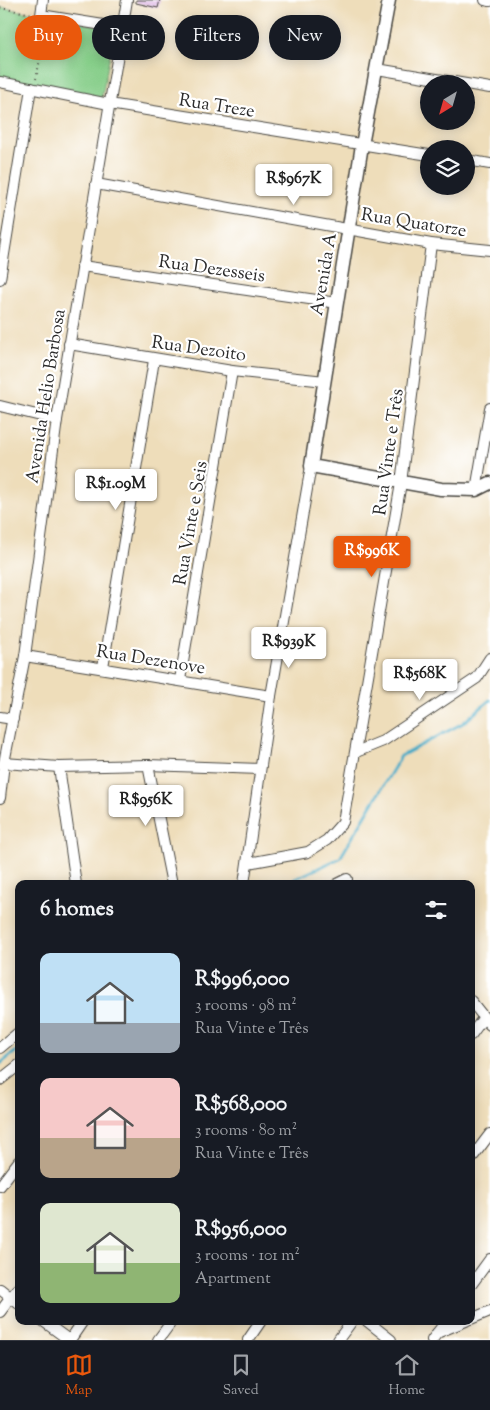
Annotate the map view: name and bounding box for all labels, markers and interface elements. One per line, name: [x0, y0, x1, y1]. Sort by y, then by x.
chip: Buy: [15, 15, 82, 60]
chip: Rent: [92, 15, 165, 60]
chip: Filters: [175, 15, 259, 60]
chip: New: [269, 15, 341, 60]
north arrow: [420, 75, 475, 130]
map controls: [420, 75, 475, 195]
street label: Rua Treze: [177, 88, 256, 126]
button: layers: [420, 140, 475, 195]
pin: R$967K: [253, 164, 335, 206]
text: R$967K: [266, 168, 322, 191]
street label: Rua Quatorze: [359, 203, 468, 245]
street label: Avenida A: [305, 231, 345, 318]
street label: Rua Dezesseis: [157, 250, 267, 290]
street label: Avenida Helio Barbosa: [20, 307, 74, 485]
street label: Rua Dezoito: [150, 330, 248, 370]
street label: Rua Vinte e Três: [368, 387, 412, 517]
street label: Rua Vinte e Seis: [168, 459, 216, 588]
pin: R$1.09M: [70, 468, 162, 511]
text: R$1.09M: [86, 473, 146, 496]
pin: R$996K: [331, 536, 413, 578]
text: R$996K: [344, 540, 400, 563]
pin: R$939K: [248, 626, 330, 669]
text: R$939K: [262, 631, 316, 654]
street label: Rua Dezenove: [94, 640, 207, 682]
pin: R$568K: [379, 658, 461, 701]
text: R$568K: [393, 663, 447, 686]
pin: R$956K: [105, 784, 187, 827]
text: R$956K: [120, 789, 172, 812]
text: 6 homes: [40, 895, 114, 925]
icon: filters: [422, 896, 450, 924]
text: R$996,000: [195, 965, 290, 995]
icon: home: [80, 973, 140, 1033]
text: 3 rooms · 98 m²: [195, 995, 297, 1018]
text: Rua Vinte e Três: [195, 1018, 309, 1041]
text: R$568,000: [195, 1090, 287, 1120]
icon: home: [80, 1098, 140, 1158]
text: 3 rooms · 80 m²: [195, 1120, 297, 1143]
text: Rua Vinte e Três: [195, 1143, 309, 1166]
text: R$956,000: [195, 1215, 287, 1245]
icon: home: [80, 1223, 140, 1283]
text: 3 rooms · 101 m²: [195, 1245, 300, 1268]
text: Apartment: [195, 1268, 271, 1291]
tab: Map: [65, 1351, 93, 1401]
tab: Saved: [223, 1351, 259, 1401]
tab: Home: [388, 1351, 425, 1401]

